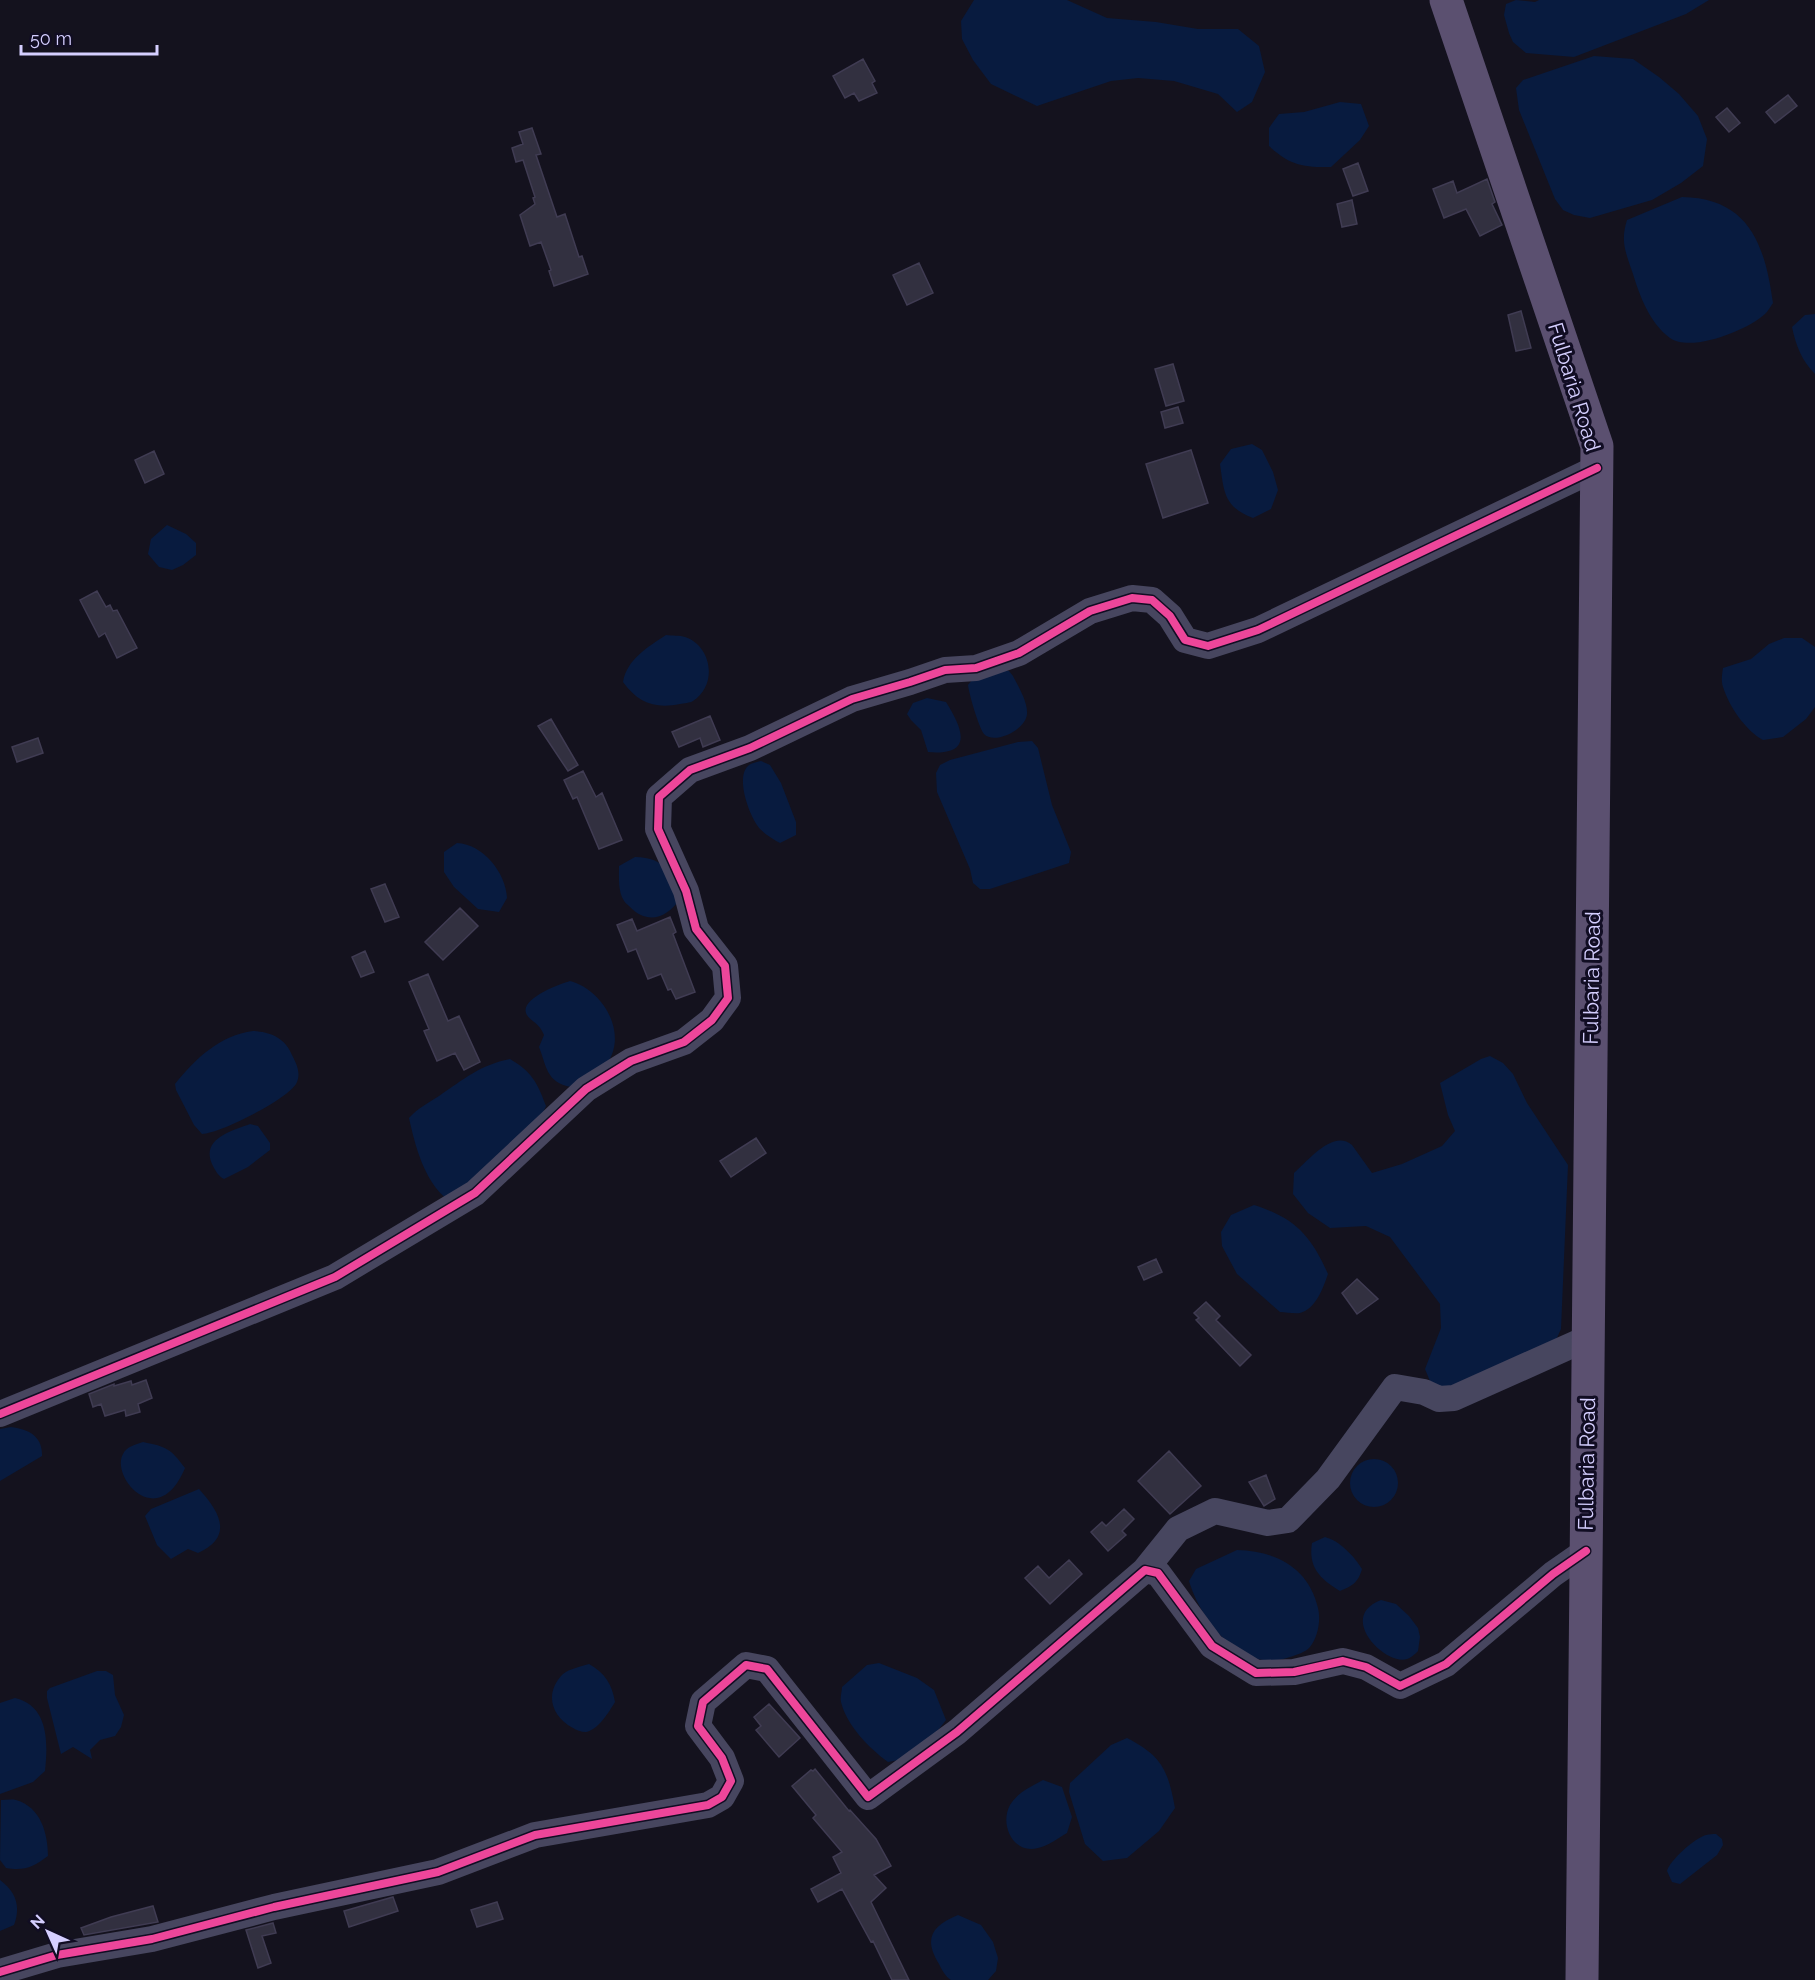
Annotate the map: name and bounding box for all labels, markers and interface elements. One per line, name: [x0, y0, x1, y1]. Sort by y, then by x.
scale bar: [21, 18, 158, 56]
text: 50 m: [30, 28, 72, 49]
street label: Fulbaria Road: [1543, 319, 1606, 454]
street label: Fulbaria Road: [1578, 911, 1605, 1045]
street label: Fulbaria Road: [1573, 1397, 1600, 1531]
north arrow: [18, 1902, 78, 1962]
text: N: [27, 1911, 49, 1933]

